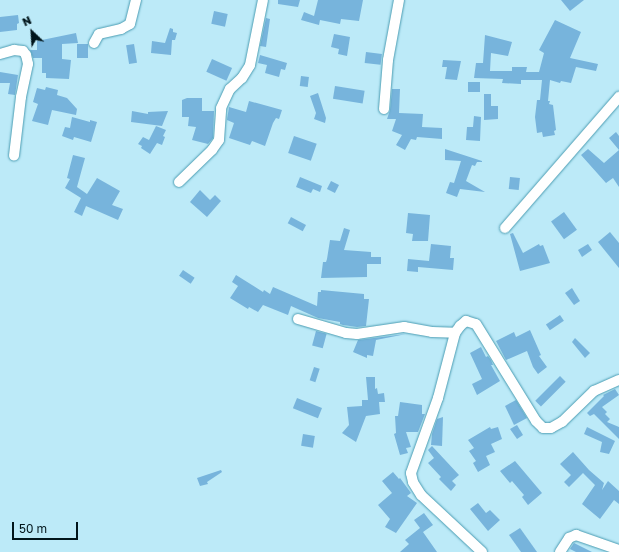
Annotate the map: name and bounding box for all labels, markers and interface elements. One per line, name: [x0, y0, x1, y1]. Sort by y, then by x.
north arrow: [12, 12, 52, 52]
text: N: [20, 13, 33, 28]
scale bar: [14, 514, 80, 540]
text: 50 m: [19, 521, 47, 536]

